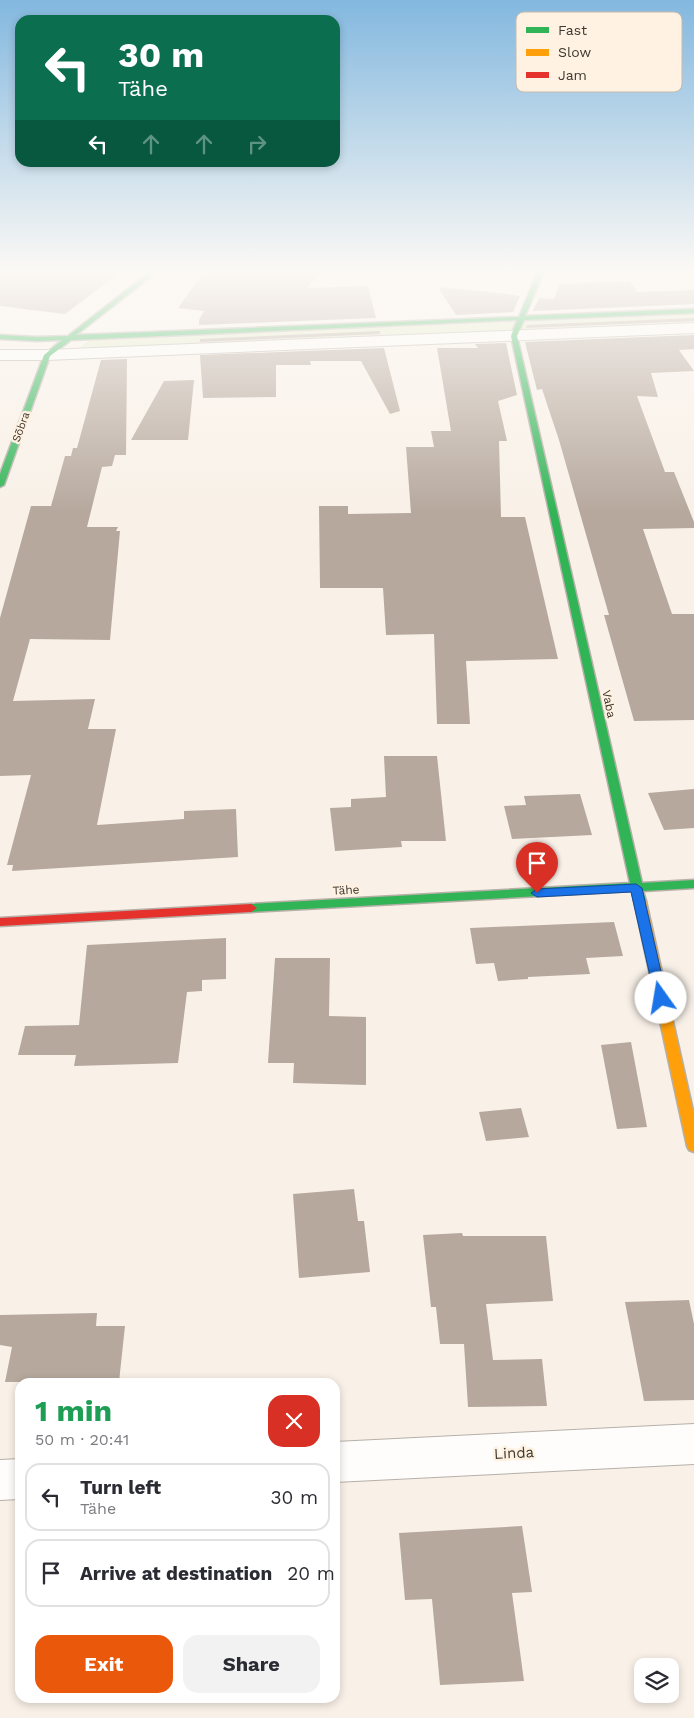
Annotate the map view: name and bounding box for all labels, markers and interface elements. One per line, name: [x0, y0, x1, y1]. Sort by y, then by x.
legend: [516, 12, 682, 92]
text: Fast: [558, 22, 587, 38]
text: 30 m: [118, 34, 204, 76]
icon: left: [35, 35, 100, 100]
text: Slow: [558, 44, 591, 60]
text: Jam: [558, 67, 587, 83]
text: Tähe: [118, 76, 168, 101]
icon: left: [84, 130, 112, 158]
icon: ahead: [137, 130, 165, 158]
icon: ahead: [190, 130, 218, 158]
icon: right: [243, 130, 271, 158]
street label: Sõbra: [10, 410, 32, 444]
street label: Vaba: [599, 689, 619, 719]
pin: [516, 842, 558, 893]
icon: arrive: [523, 849, 551, 877]
street label: Tähe: [332, 882, 360, 898]
position arrow: [634, 971, 686, 1023]
text: 1 min: [35, 1393, 112, 1428]
button: close: [268, 1395, 320, 1447]
text: 50 m · 20:41: [35, 1430, 129, 1449]
street label: Linda: [493, 1443, 535, 1463]
text: Turn left: [80, 1476, 161, 1499]
icon: left: [37, 1483, 65, 1511]
text: 30 m: [271, 1486, 318, 1509]
text: Tähe: [80, 1499, 116, 1518]
icon: arrive: [37, 1559, 65, 1587]
text: Arrive at destination: [80, 1562, 272, 1585]
text: 20 m: [287, 1562, 335, 1585]
button: Exit: [35, 1635, 173, 1693]
button: Share: [183, 1635, 320, 1693]
map controls: [634, 1658, 679, 1703]
button: layers: [634, 1658, 679, 1703]

